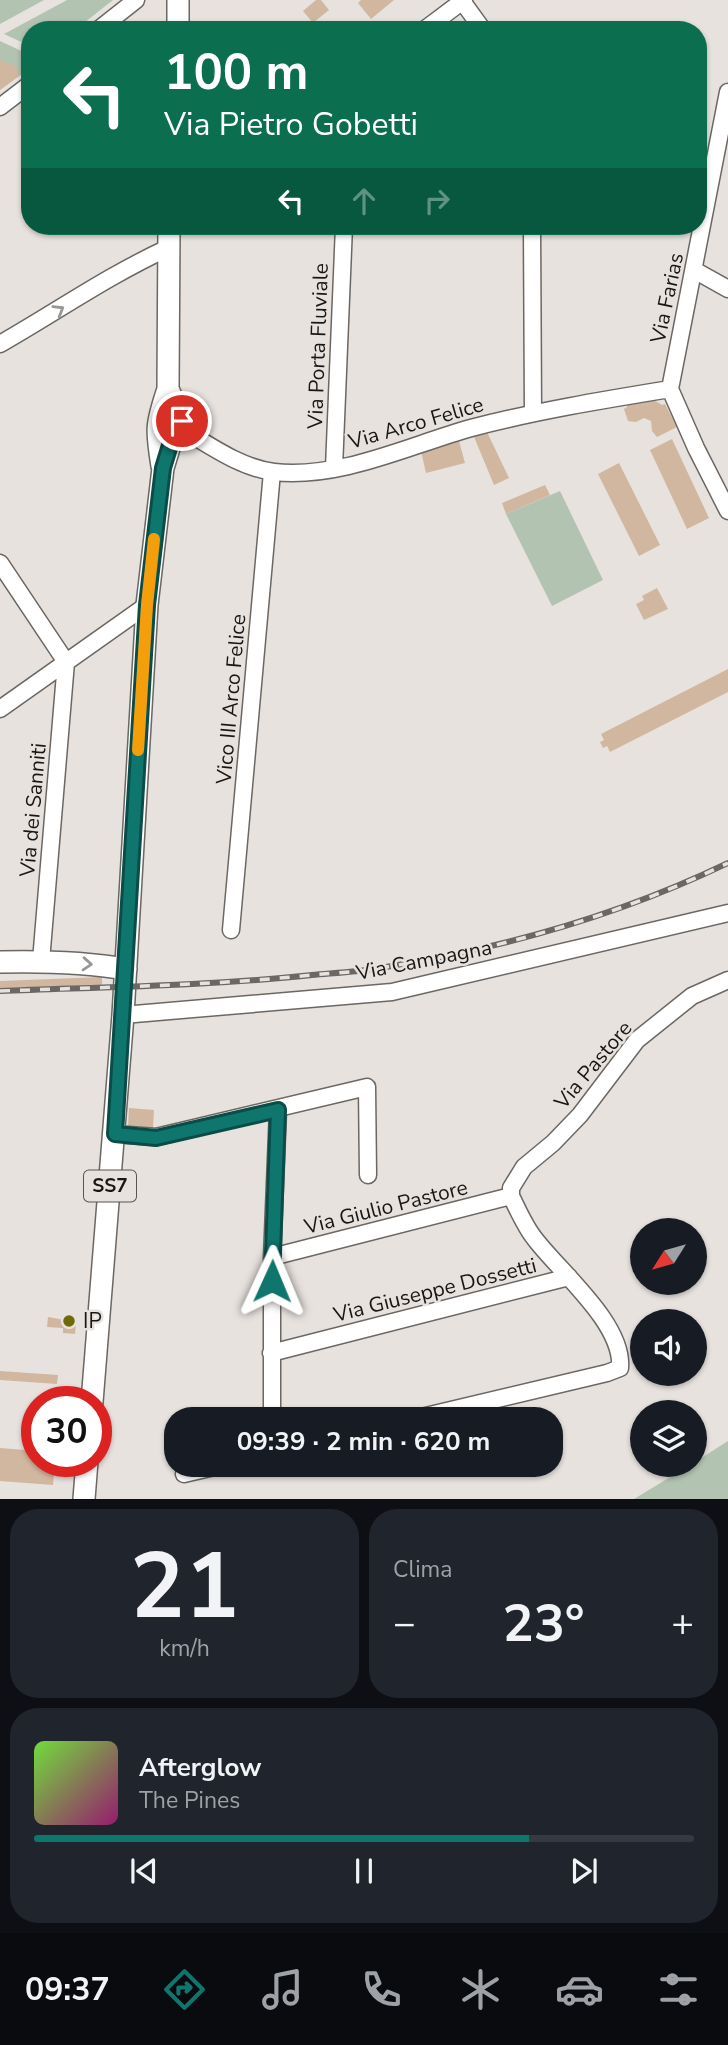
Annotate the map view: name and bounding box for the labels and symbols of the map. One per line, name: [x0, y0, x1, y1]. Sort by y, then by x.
street label: Via Farias: [644, 250, 690, 347]
street label: Via Porta Fluviale: [301, 263, 335, 430]
one-way arrow: [52, 305, 65, 318]
street label: Via Arco Felice: [344, 390, 487, 456]
pin: [152, 391, 212, 451]
street label: Vico III Arco Felice: [210, 613, 252, 786]
street label: Via dei Sanniti: [13, 742, 53, 879]
street label: Via Campagna: [353, 933, 494, 987]
one-way arrow: [82, 956, 93, 971]
street label: Via Pastore: [547, 1015, 638, 1116]
road number: SS7: [84, 1170, 136, 1202]
street label: Via Giulio Pastore: [300, 1173, 471, 1241]
north arrow: [630, 1218, 707, 1295]
position arrow: [235, 1244, 309, 1318]
street label: Via Giuseppe Dossetti: [330, 1251, 539, 1329]
place label: IP: [83, 1307, 102, 1335]
marker: IP: [61, 1313, 77, 1329]
speed limit sign: 30: [21, 1386, 112, 1477]

